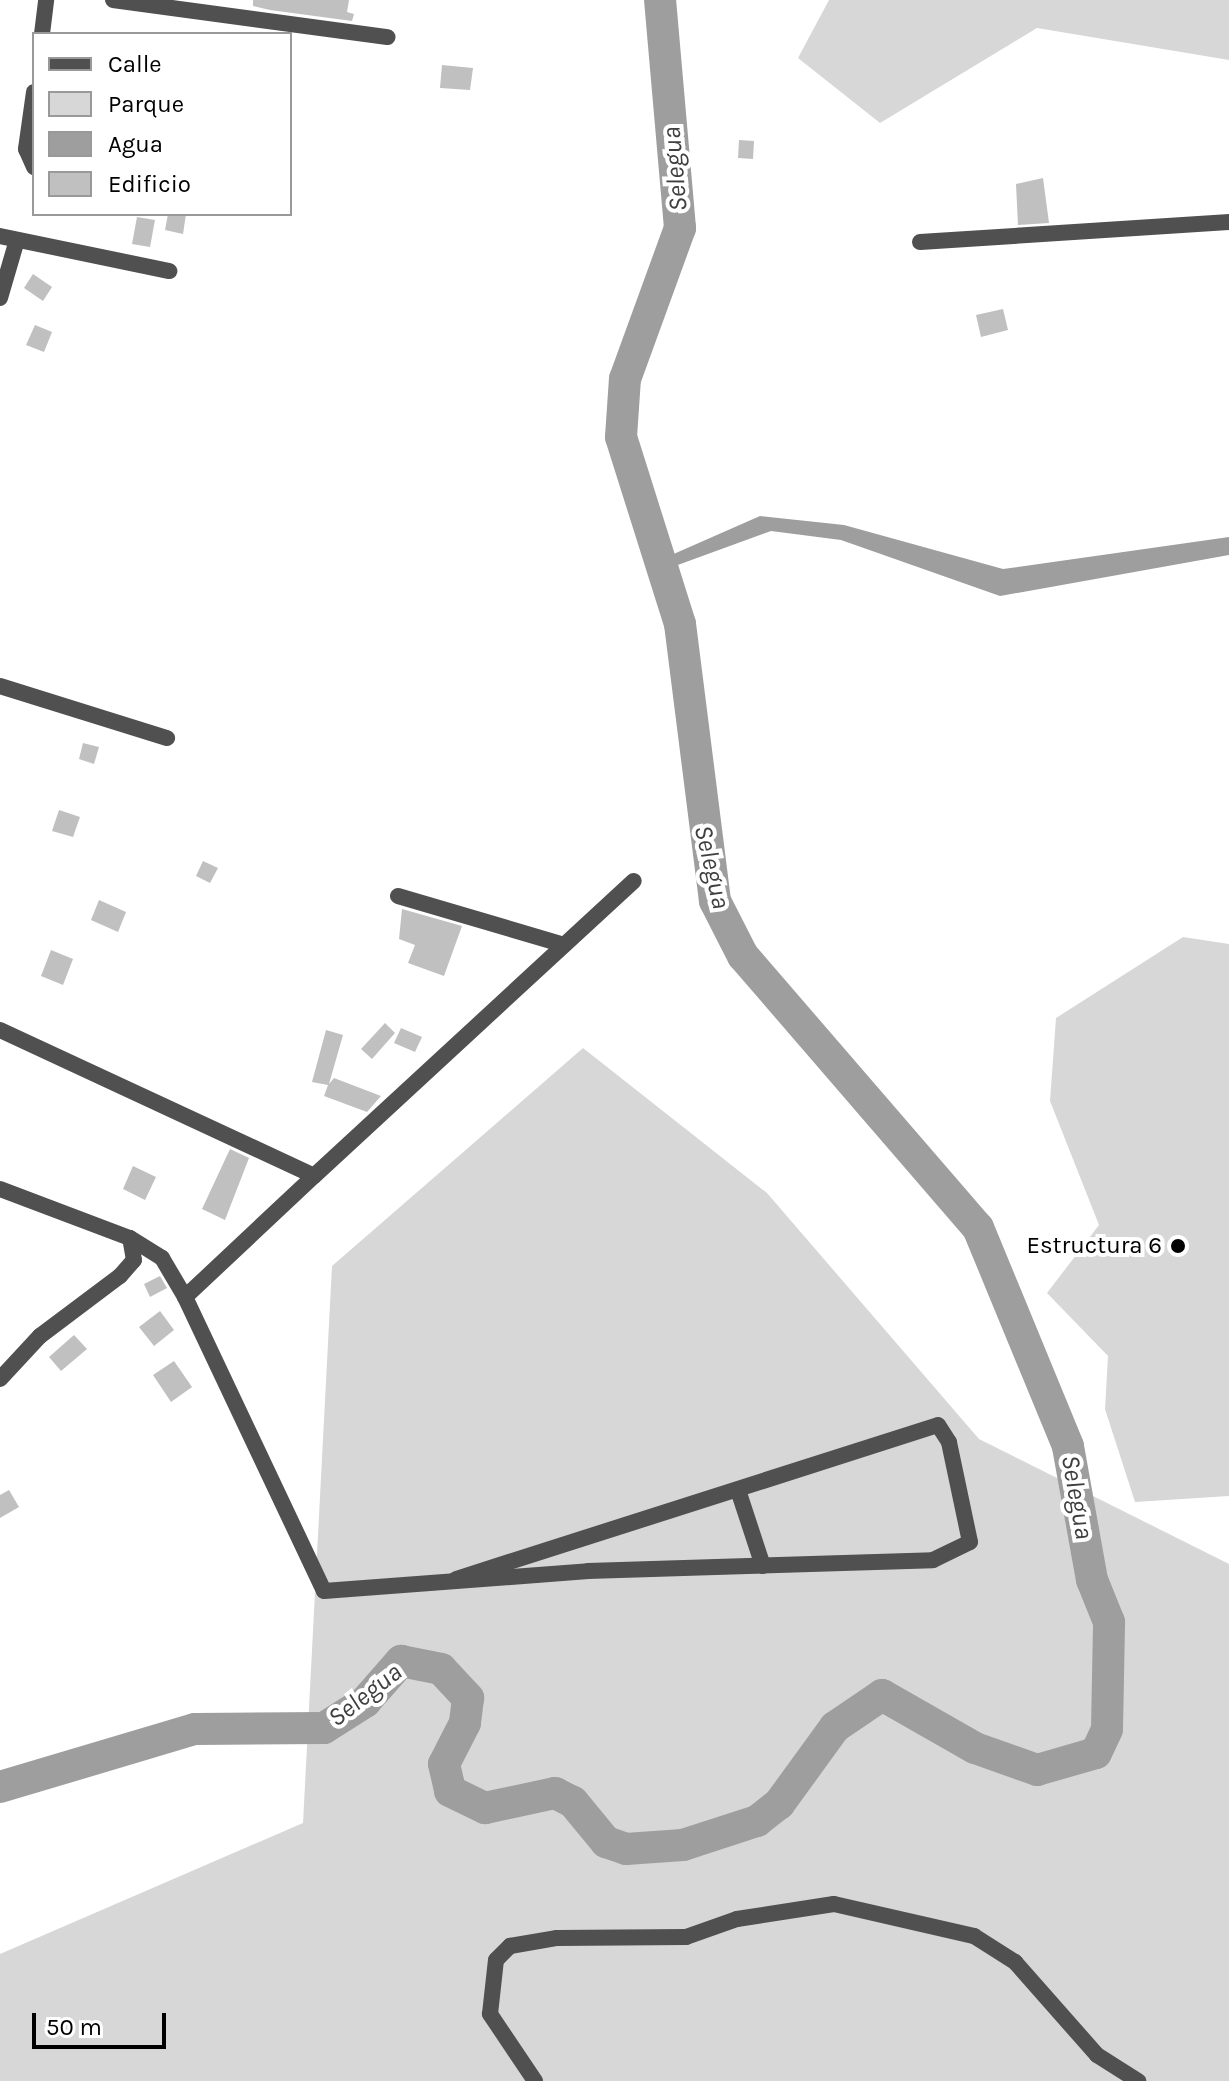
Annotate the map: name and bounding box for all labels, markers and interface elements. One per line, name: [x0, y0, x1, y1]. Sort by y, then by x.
legend: [32, 32, 292, 216]
text: Calle: [108, 50, 162, 78]
text: Parque: [108, 90, 184, 118]
water label: Selegua: [656, 125, 694, 213]
text: Agua: [108, 130, 163, 158]
text: Edificio: [108, 170, 191, 198]
water label: Selegua: [687, 822, 737, 912]
place label: Estructura 6: [1026, 1232, 1162, 1260]
marker: Estructura 6: [1169, 1237, 1187, 1255]
water label: Selegua: [1054, 1452, 1100, 1542]
water label: Selegua: [322, 1656, 408, 1734]
scale bar: [36, 1997, 170, 2047]
text: 50 m: [46, 2013, 102, 2041]

